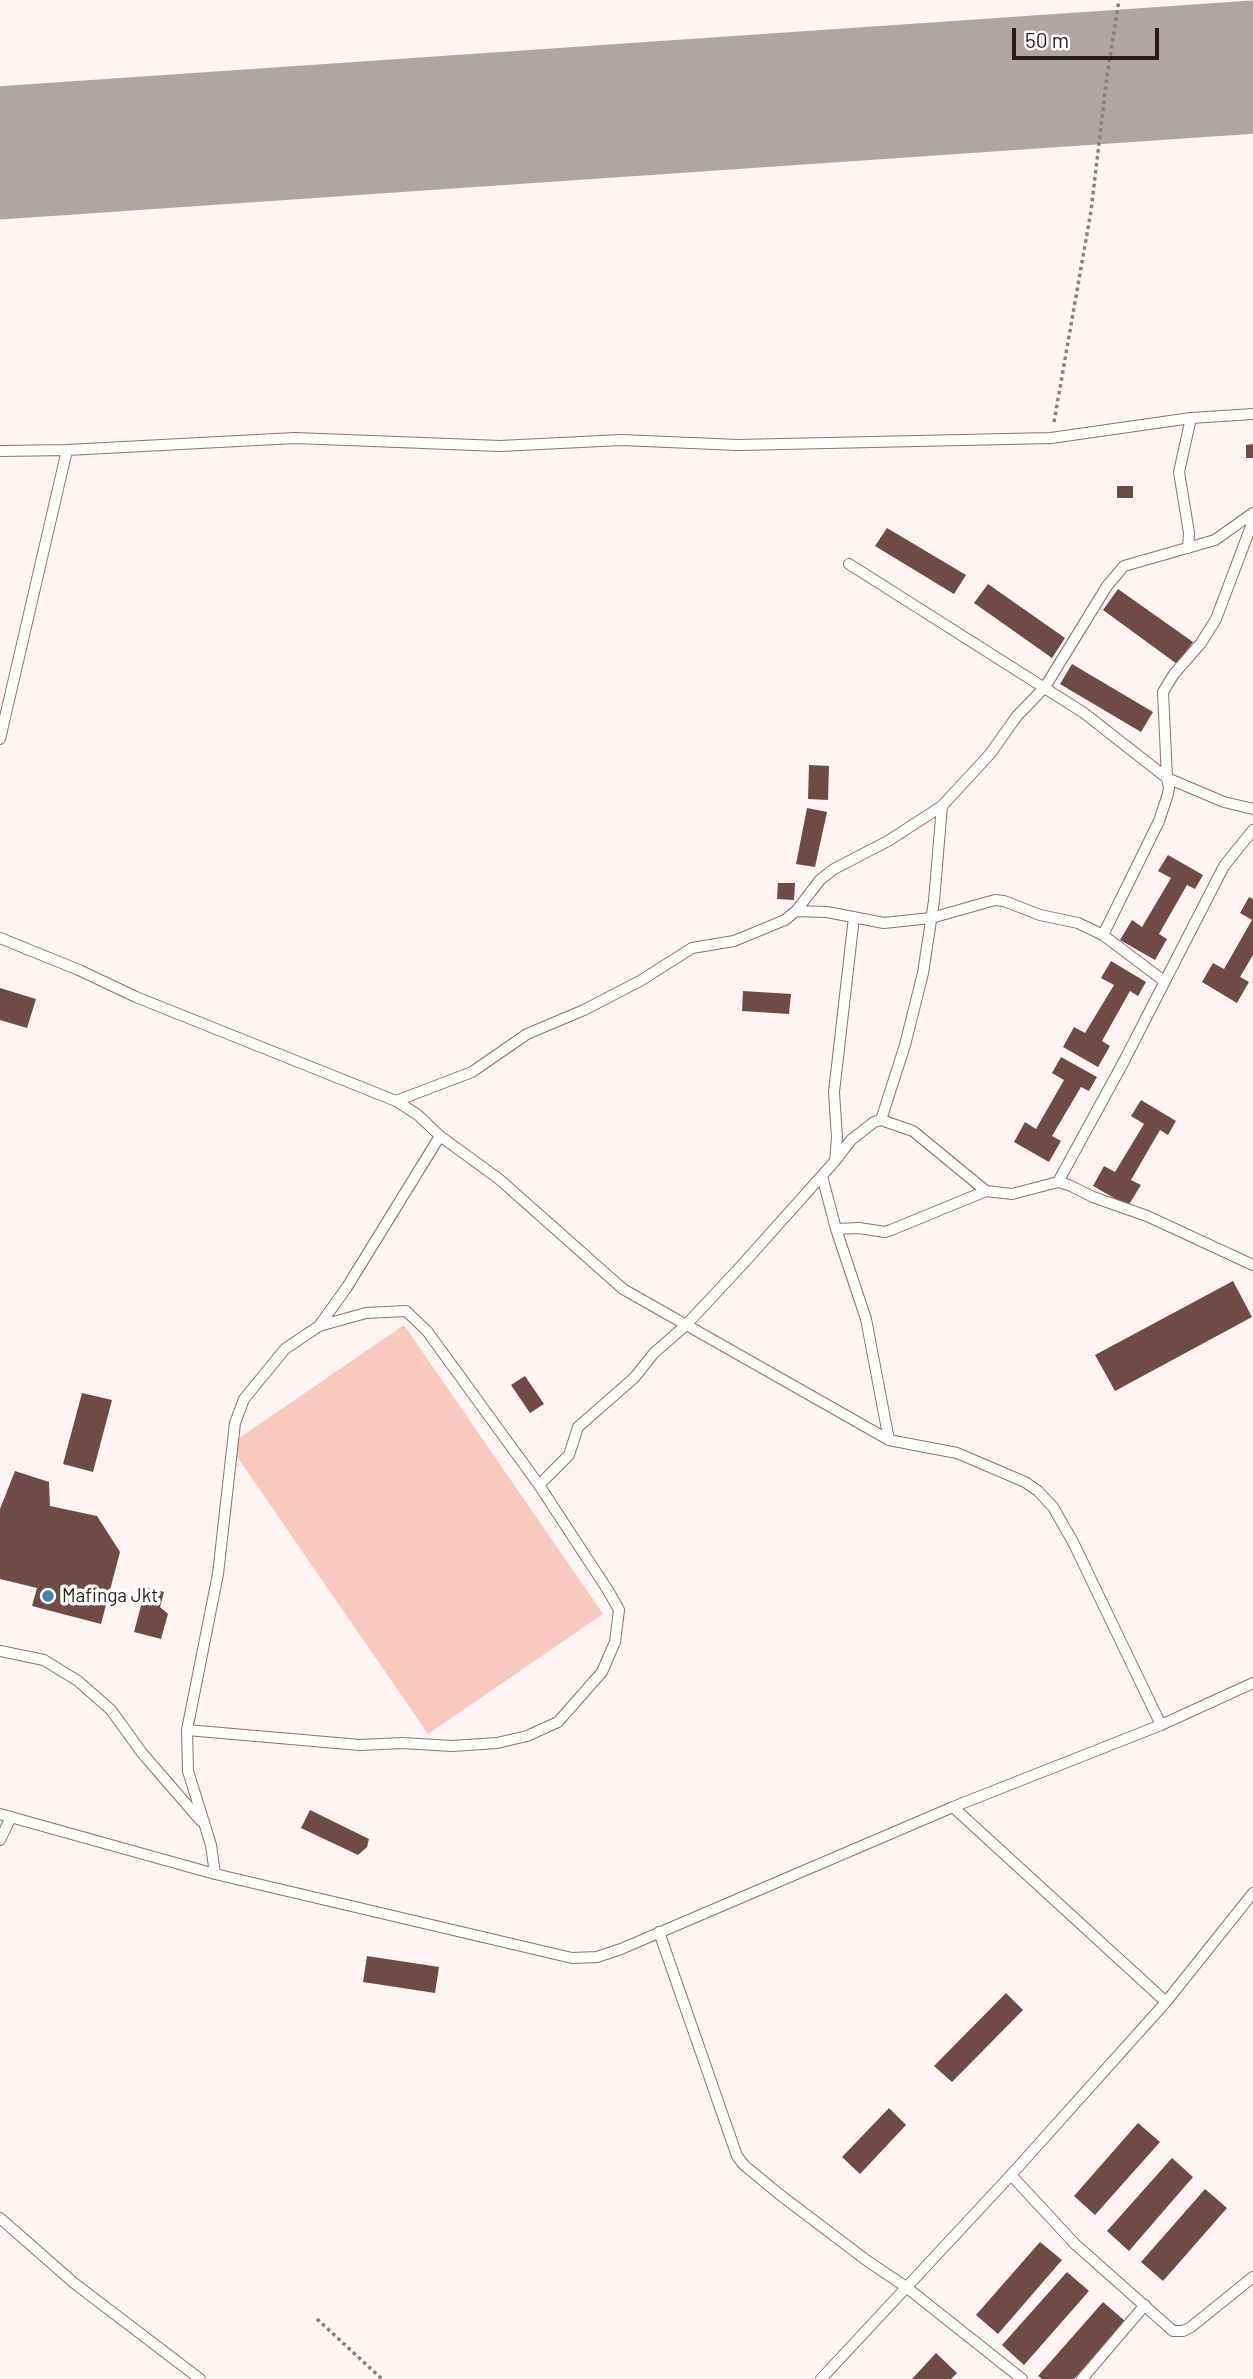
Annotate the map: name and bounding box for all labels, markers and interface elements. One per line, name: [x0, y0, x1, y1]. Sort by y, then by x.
scale bar: [1015, 14, 1162, 58]
text: 50 m: [1025, 27, 1069, 52]
place label: Mafinga Jkt: [62, 1585, 158, 1607]
marker: Mafinga Jkt: [40, 1588, 56, 1604]

